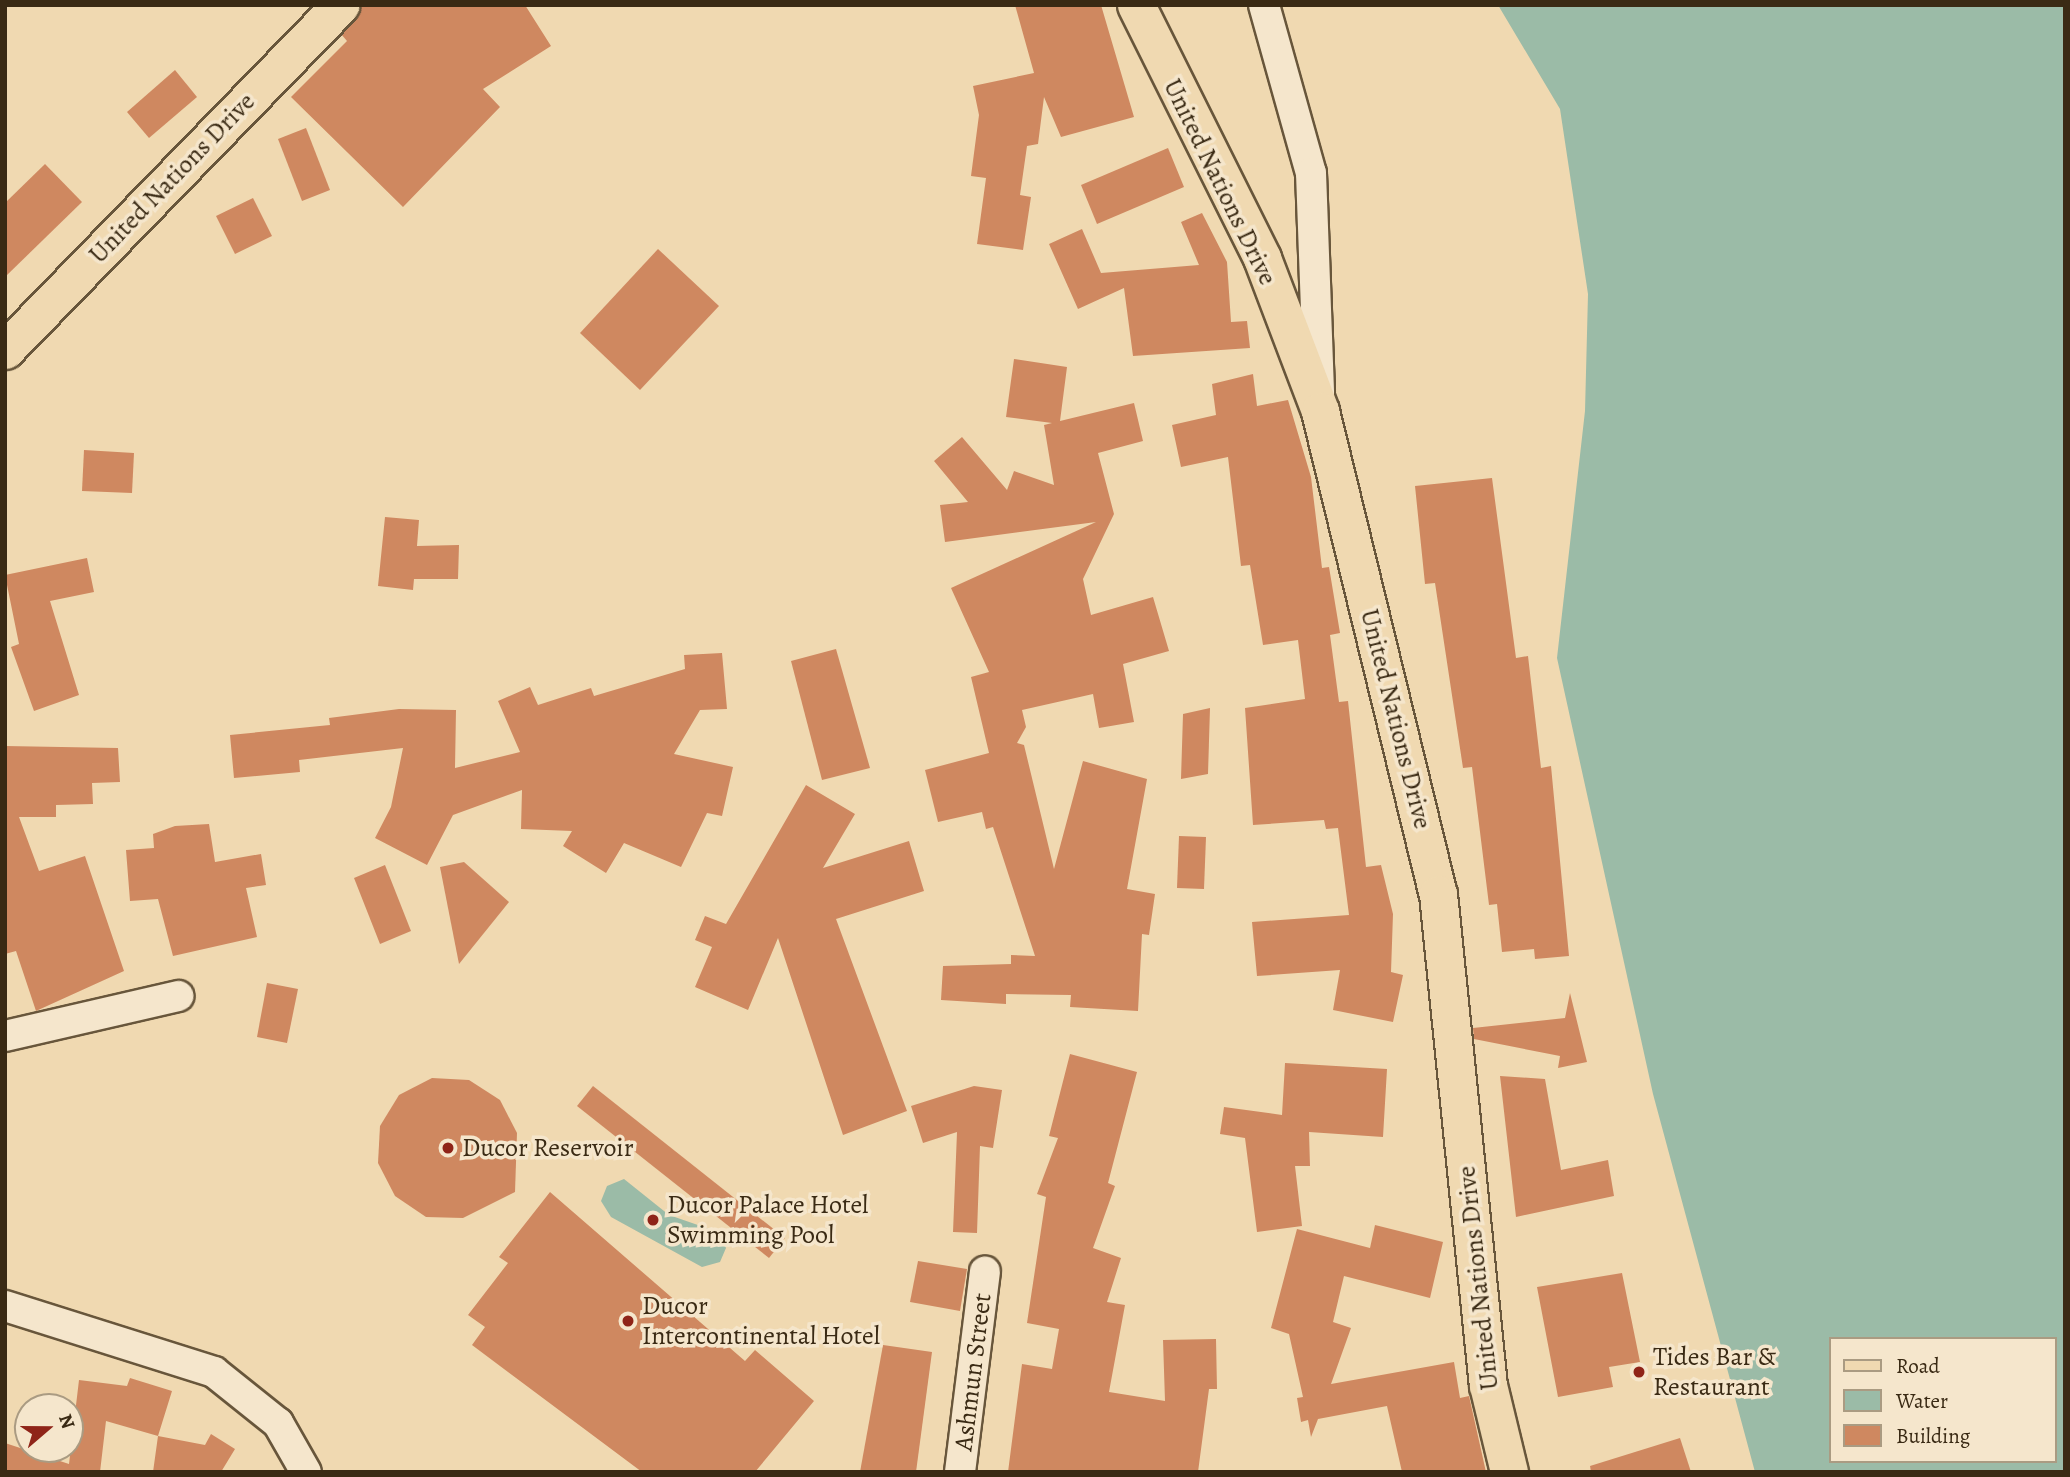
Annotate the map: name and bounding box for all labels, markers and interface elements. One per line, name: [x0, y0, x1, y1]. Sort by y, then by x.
street label: United Nations Drive: [1157, 74, 1283, 290]
street label: United Nations Drive: [82, 86, 262, 270]
street label: United Nations Drive: [1354, 606, 1438, 832]
place label: Ducor Reservoir: [462, 1132, 634, 1164]
marker: Ducor Reservoir: [440, 1140, 456, 1156]
street label: United Nations Drive: [1451, 1164, 1505, 1392]
place label: Ducor Palace Hotel Swimming Pool: [667, 1189, 868, 1250]
marker: Ducor Palace Hotel Swimming Pool: [645, 1212, 661, 1228]
place label: Ducor Intercontinental Hotel: [642, 1290, 880, 1352]
street label: Ashmun Street: [948, 1291, 998, 1453]
marker: Ducor Intercontinental Hotel: [620, 1313, 636, 1329]
legend: [1828, 1337, 2056, 1463]
place label: Tides Bar & Restaurant: [1653, 1341, 1776, 1402]
text: Road: [1896, 1352, 1940, 1380]
marker: Tides Bar & Restaurant: [1631, 1364, 1647, 1380]
text: Water: [1896, 1387, 1948, 1415]
north arrow: [14, 1393, 84, 1463]
text: N: [52, 1411, 81, 1432]
text: Building: [1896, 1422, 1970, 1450]

